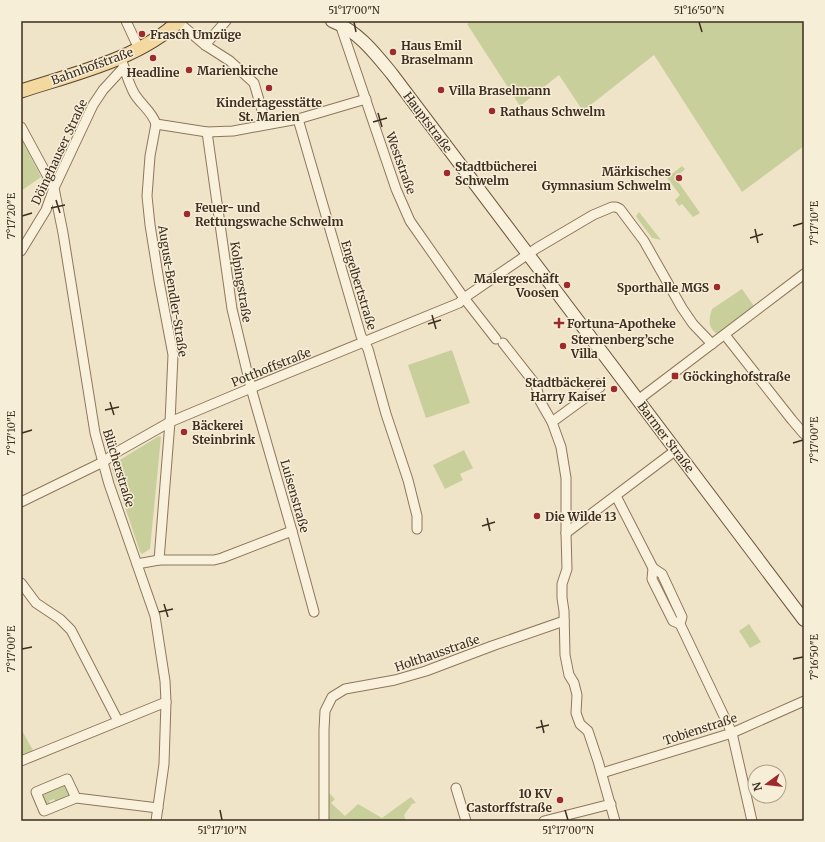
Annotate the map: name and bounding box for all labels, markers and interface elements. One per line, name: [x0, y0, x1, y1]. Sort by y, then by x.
text: 51°17'00"N: [328, 4, 380, 17]
text: 51°16'50"N: [674, 4, 725, 17]
place label: Frasch Umzüge: [150, 27, 242, 42]
marker: Frasch Umzüge: [137, 29, 147, 39]
place label: Haus Emil Braselmann: [401, 38, 473, 67]
street label: Bahnhofstraße: [49, 44, 135, 88]
marker: Haus Emil Braselmann: [388, 47, 398, 57]
marker: Headline: [148, 53, 158, 63]
place label: Marienkirche: [197, 63, 278, 78]
place label: Headline: [127, 65, 180, 80]
marker: Marienkirche: [184, 65, 194, 75]
marker: Kindertagesstätte St. Marien: [264, 83, 274, 93]
place label: Villa Braselmann: [448, 83, 551, 98]
marker: Villa Braselmann: [436, 85, 446, 95]
street label: Hauptstraße: [400, 89, 456, 155]
place label: Kindertagesstätte St. Marien: [216, 95, 322, 124]
street label: Döinghauser Straße: [28, 97, 90, 207]
place label: Rathaus Schwelm: [500, 104, 605, 119]
marker: Rathaus Schwelm: [487, 106, 497, 116]
street label: Weststraße: [382, 129, 419, 196]
place label: Stadtbücherei Schwelm: [455, 159, 537, 188]
place label: Märkisches Gymnasium Schwelm: [542, 164, 671, 193]
marker: Stadtbücherei Schwelm: [442, 168, 452, 178]
marker: Märkisches Gymnasium Schwelm: [674, 173, 684, 183]
text: 7°17'20"E: [5, 192, 18, 239]
place label: Feuer- und Rettungswache Schwelm: [195, 200, 343, 229]
text: 7°17'10"E: [808, 200, 821, 245]
marker: Feuer- und Rettungswache Schwelm: [182, 209, 192, 219]
street label: August-Bendler-Straße: [155, 223, 191, 358]
street label: Engelbertstraße: [338, 238, 380, 332]
street label: Kolpingstraße: [227, 240, 255, 324]
place label: Malergeschäft Voosen: [474, 271, 559, 300]
marker: Malergeschäft Voosen: [562, 280, 572, 290]
place label: Sporthalle MGS: [617, 280, 709, 295]
marker: Sporthalle MGS: [712, 282, 722, 292]
place label: Fortuna-Apotheke: [567, 316, 676, 331]
marker: Fortuna-Apotheke: [554, 318, 564, 328]
place label: Sternenberg’sche Villa: [570, 332, 675, 361]
marker: Sternenberg’sche Villa: [558, 341, 568, 351]
street label: Potthoffstraße: [229, 344, 313, 390]
place label: Göckinghofstraße: [683, 369, 791, 384]
marker: Göckinghofstraße: [670, 371, 680, 381]
place label: Stadtbäckerei Harry Kaiser: [525, 375, 606, 404]
marker: Stadtbäckerei Harry Kaiser: [609, 384, 619, 394]
street label: Barmer Straße: [635, 399, 697, 475]
text: 7°17'10"E: [5, 410, 18, 455]
text: 7°17'00"E: [808, 416, 821, 463]
place label: Bäckerei Steinbrink: [192, 418, 255, 447]
street label: Blücherstraße: [100, 427, 138, 509]
marker: Bäckerei Steinbrink: [179, 427, 189, 437]
street label: Luisenstraße: [277, 458, 313, 534]
place label: Die Wilde 13: [545, 509, 617, 524]
marker: Die Wilde 13: [532, 511, 542, 521]
text: 7°17'00"E: [5, 625, 18, 672]
street label: Holthausstraße: [393, 631, 481, 675]
text: 7°16'50"E: [808, 633, 821, 680]
street label: Tobienstraße: [661, 710, 739, 748]
north arrow: [747, 764, 787, 804]
text: N: [749, 780, 765, 793]
place label: 10 KV Castorffstraße: [466, 786, 553, 815]
marker: 10 KV Castorffstraße: [555, 795, 565, 805]
text: 51°17'10"N: [197, 824, 247, 837]
text: 51°17'00"N: [542, 824, 594, 837]

